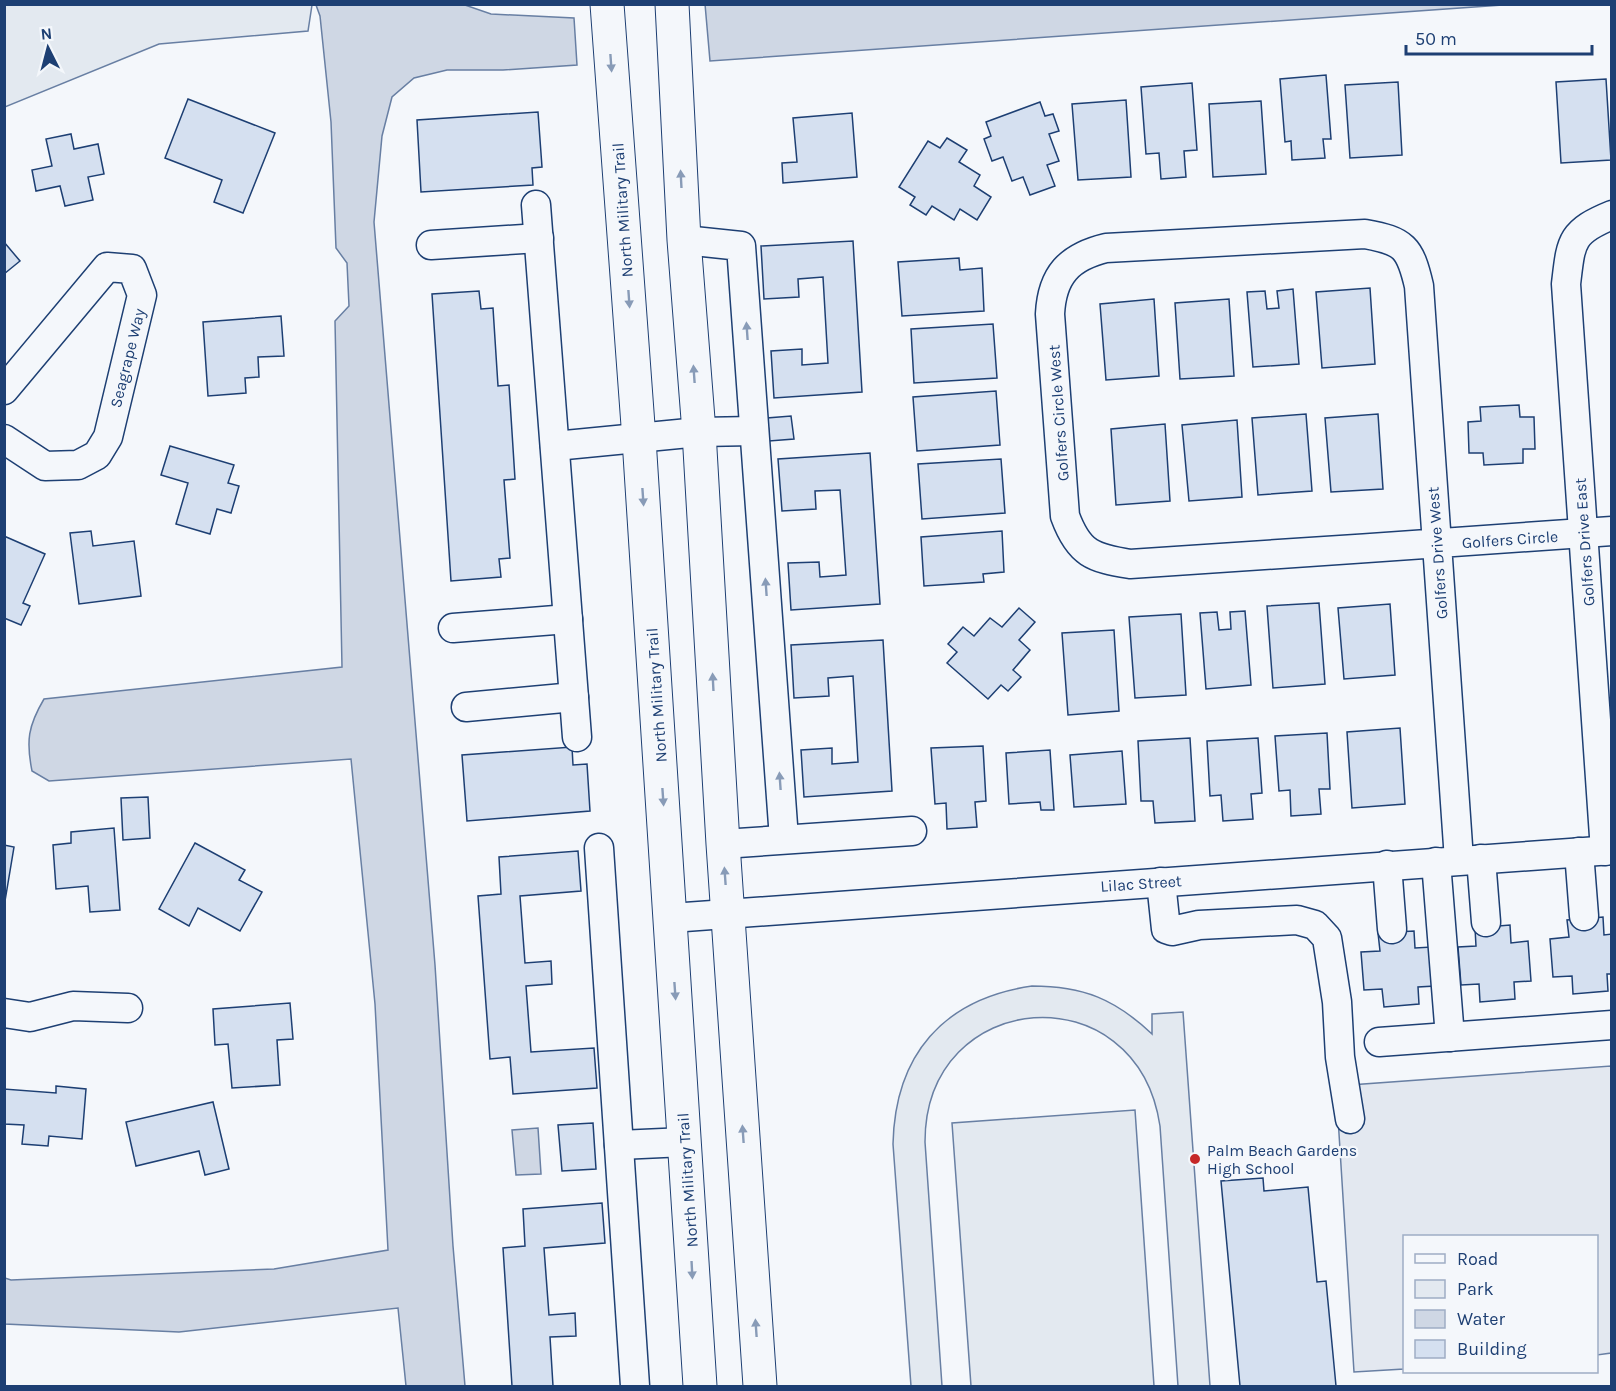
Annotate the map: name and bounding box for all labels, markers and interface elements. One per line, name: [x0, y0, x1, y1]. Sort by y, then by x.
north arrow: [18, 18, 78, 78]
scale bar: [1406, 18, 1592, 56]
text: N: [40, 24, 53, 44]
text: 50 m: [1415, 28, 1457, 50]
one-way arrow: [607, 53, 616, 72]
street label: North Military Trail: [608, 142, 637, 278]
one-way arrow: [676, 170, 686, 189]
one-way arrow: [624, 290, 633, 309]
street label: Seagrape Way: [106, 306, 149, 410]
one-way arrow: [742, 321, 752, 340]
street label: Golfers Circle West: [1044, 344, 1073, 482]
one-way arrow: [690, 364, 699, 383]
street label: Golfers Drive East: [1571, 477, 1598, 607]
street label: Golfers Drive West: [1423, 486, 1452, 620]
one-way arrow: [638, 488, 648, 507]
street label: Golfers Circle: [1461, 527, 1559, 552]
one-way arrow: [761, 577, 770, 596]
street label: North Military Trail: [642, 627, 671, 763]
one-way arrow: [709, 672, 718, 691]
one-way arrow: [775, 772, 785, 791]
one-way arrow: [658, 787, 667, 806]
one-way arrow: [720, 867, 730, 886]
street label: Lilac Street: [1100, 871, 1182, 896]
one-way arrow: [671, 982, 680, 1001]
street label: North Military Trail: [673, 1112, 702, 1248]
one-way arrow: [738, 1124, 748, 1143]
place label: Palm Beach Gardens High School: [1207, 1141, 1357, 1178]
marker: Palm Beach Gardens High School: [1188, 1152, 1202, 1166]
legend: [1403, 1235, 1598, 1373]
text: Road: [1457, 1248, 1498, 1270]
one-way arrow: [688, 1260, 697, 1279]
text: Park: [1457, 1278, 1494, 1300]
text: Water: [1457, 1308, 1505, 1330]
one-way arrow: [751, 1319, 761, 1338]
text: Building: [1457, 1338, 1527, 1360]

